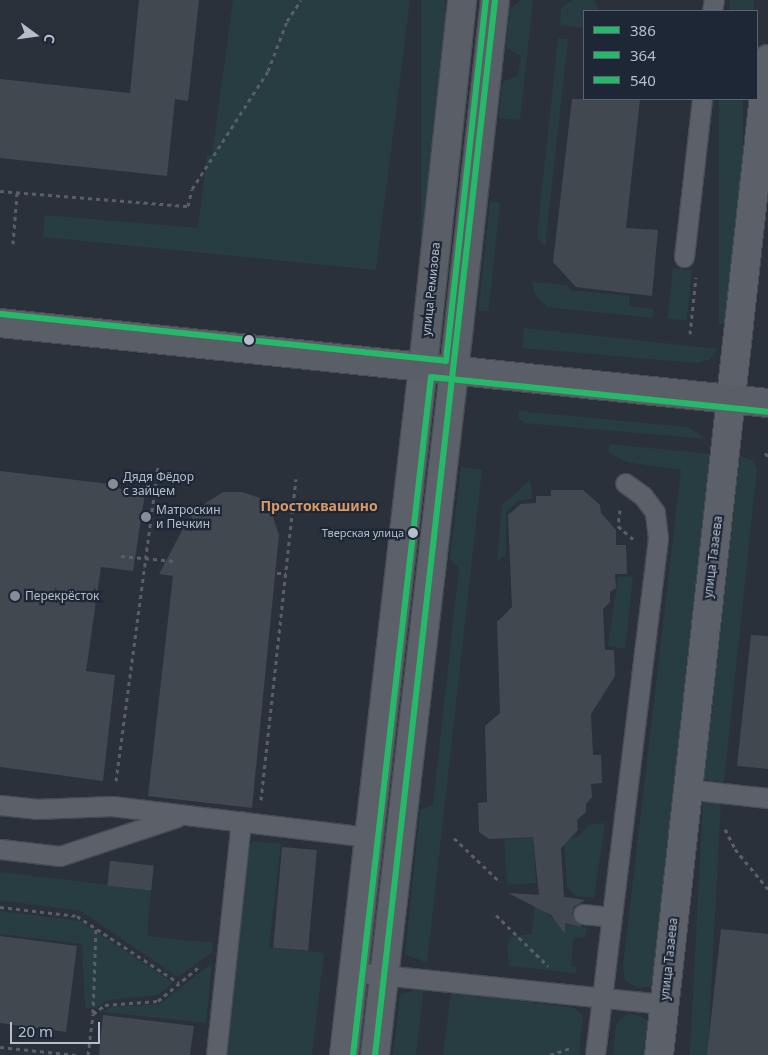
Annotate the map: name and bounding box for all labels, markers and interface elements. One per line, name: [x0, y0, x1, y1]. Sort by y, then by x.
north arrow: [10, 10, 60, 60]
legend: [583, 10, 758, 100]
text: 386: [630, 20, 656, 40]
text: С: [40, 32, 60, 45]
text: 364: [630, 45, 656, 65]
text: 540: [630, 70, 656, 90]
street label: улица Ремизова: [419, 242, 443, 336]
unlabelled marker: [244, 335, 254, 345]
place label: Дядя Фёдор с зайцем: [123, 470, 194, 498]
marker: Дядя Фёдор с зайцем: [107, 478, 119, 490]
district label: Простоквашино: [260, 498, 378, 514]
place label: Матроскин и Печкин: [156, 503, 221, 531]
marker: Матроскин и Печкин: [140, 511, 152, 523]
street label: улица Тазаева: [701, 515, 725, 599]
place label: Тверская улица: [322, 526, 404, 540]
marker: Тверская улица: [408, 528, 418, 538]
place label: Перекрёсток: [25, 589, 99, 603]
marker: Перекрёсток: [9, 590, 21, 602]
street label: улица Тазаева: [658, 917, 680, 1001]
scale bar: [12, 1012, 102, 1044]
text: 20 m: [18, 1021, 53, 1041]

